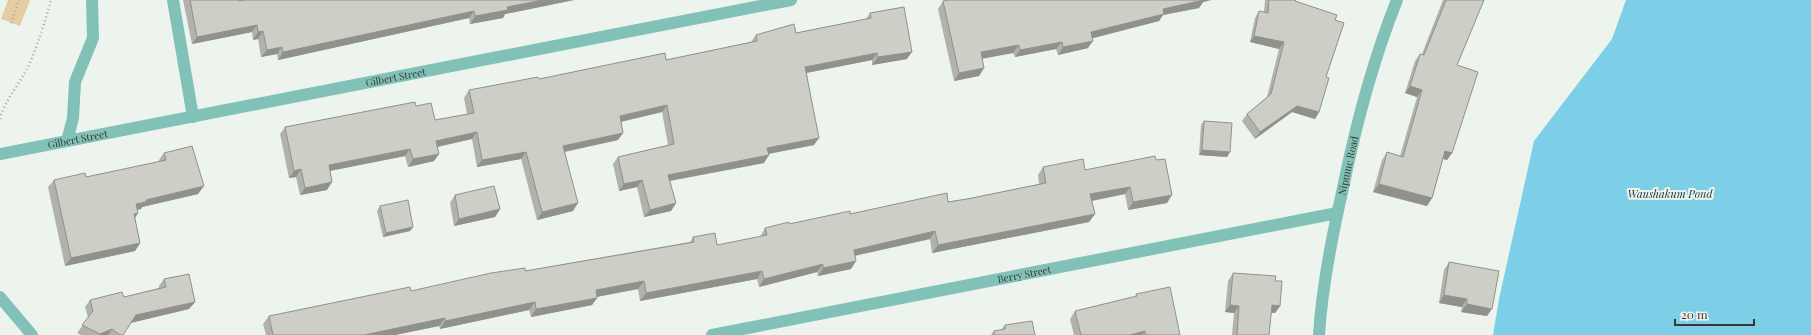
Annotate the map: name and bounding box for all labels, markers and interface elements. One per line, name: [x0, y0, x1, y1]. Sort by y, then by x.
street label: Gilbert Street: [364, 64, 427, 90]
street label: Gilbert Street: [46, 126, 109, 152]
street label: Nipmuc Road: [1335, 134, 1361, 197]
water label: Waushakum Pond: [1628, 186, 1713, 201]
street label: Berry Street: [996, 262, 1053, 286]
scale bar: [1675, 301, 1754, 327]
text: 20 m: [1681, 306, 1708, 322]

